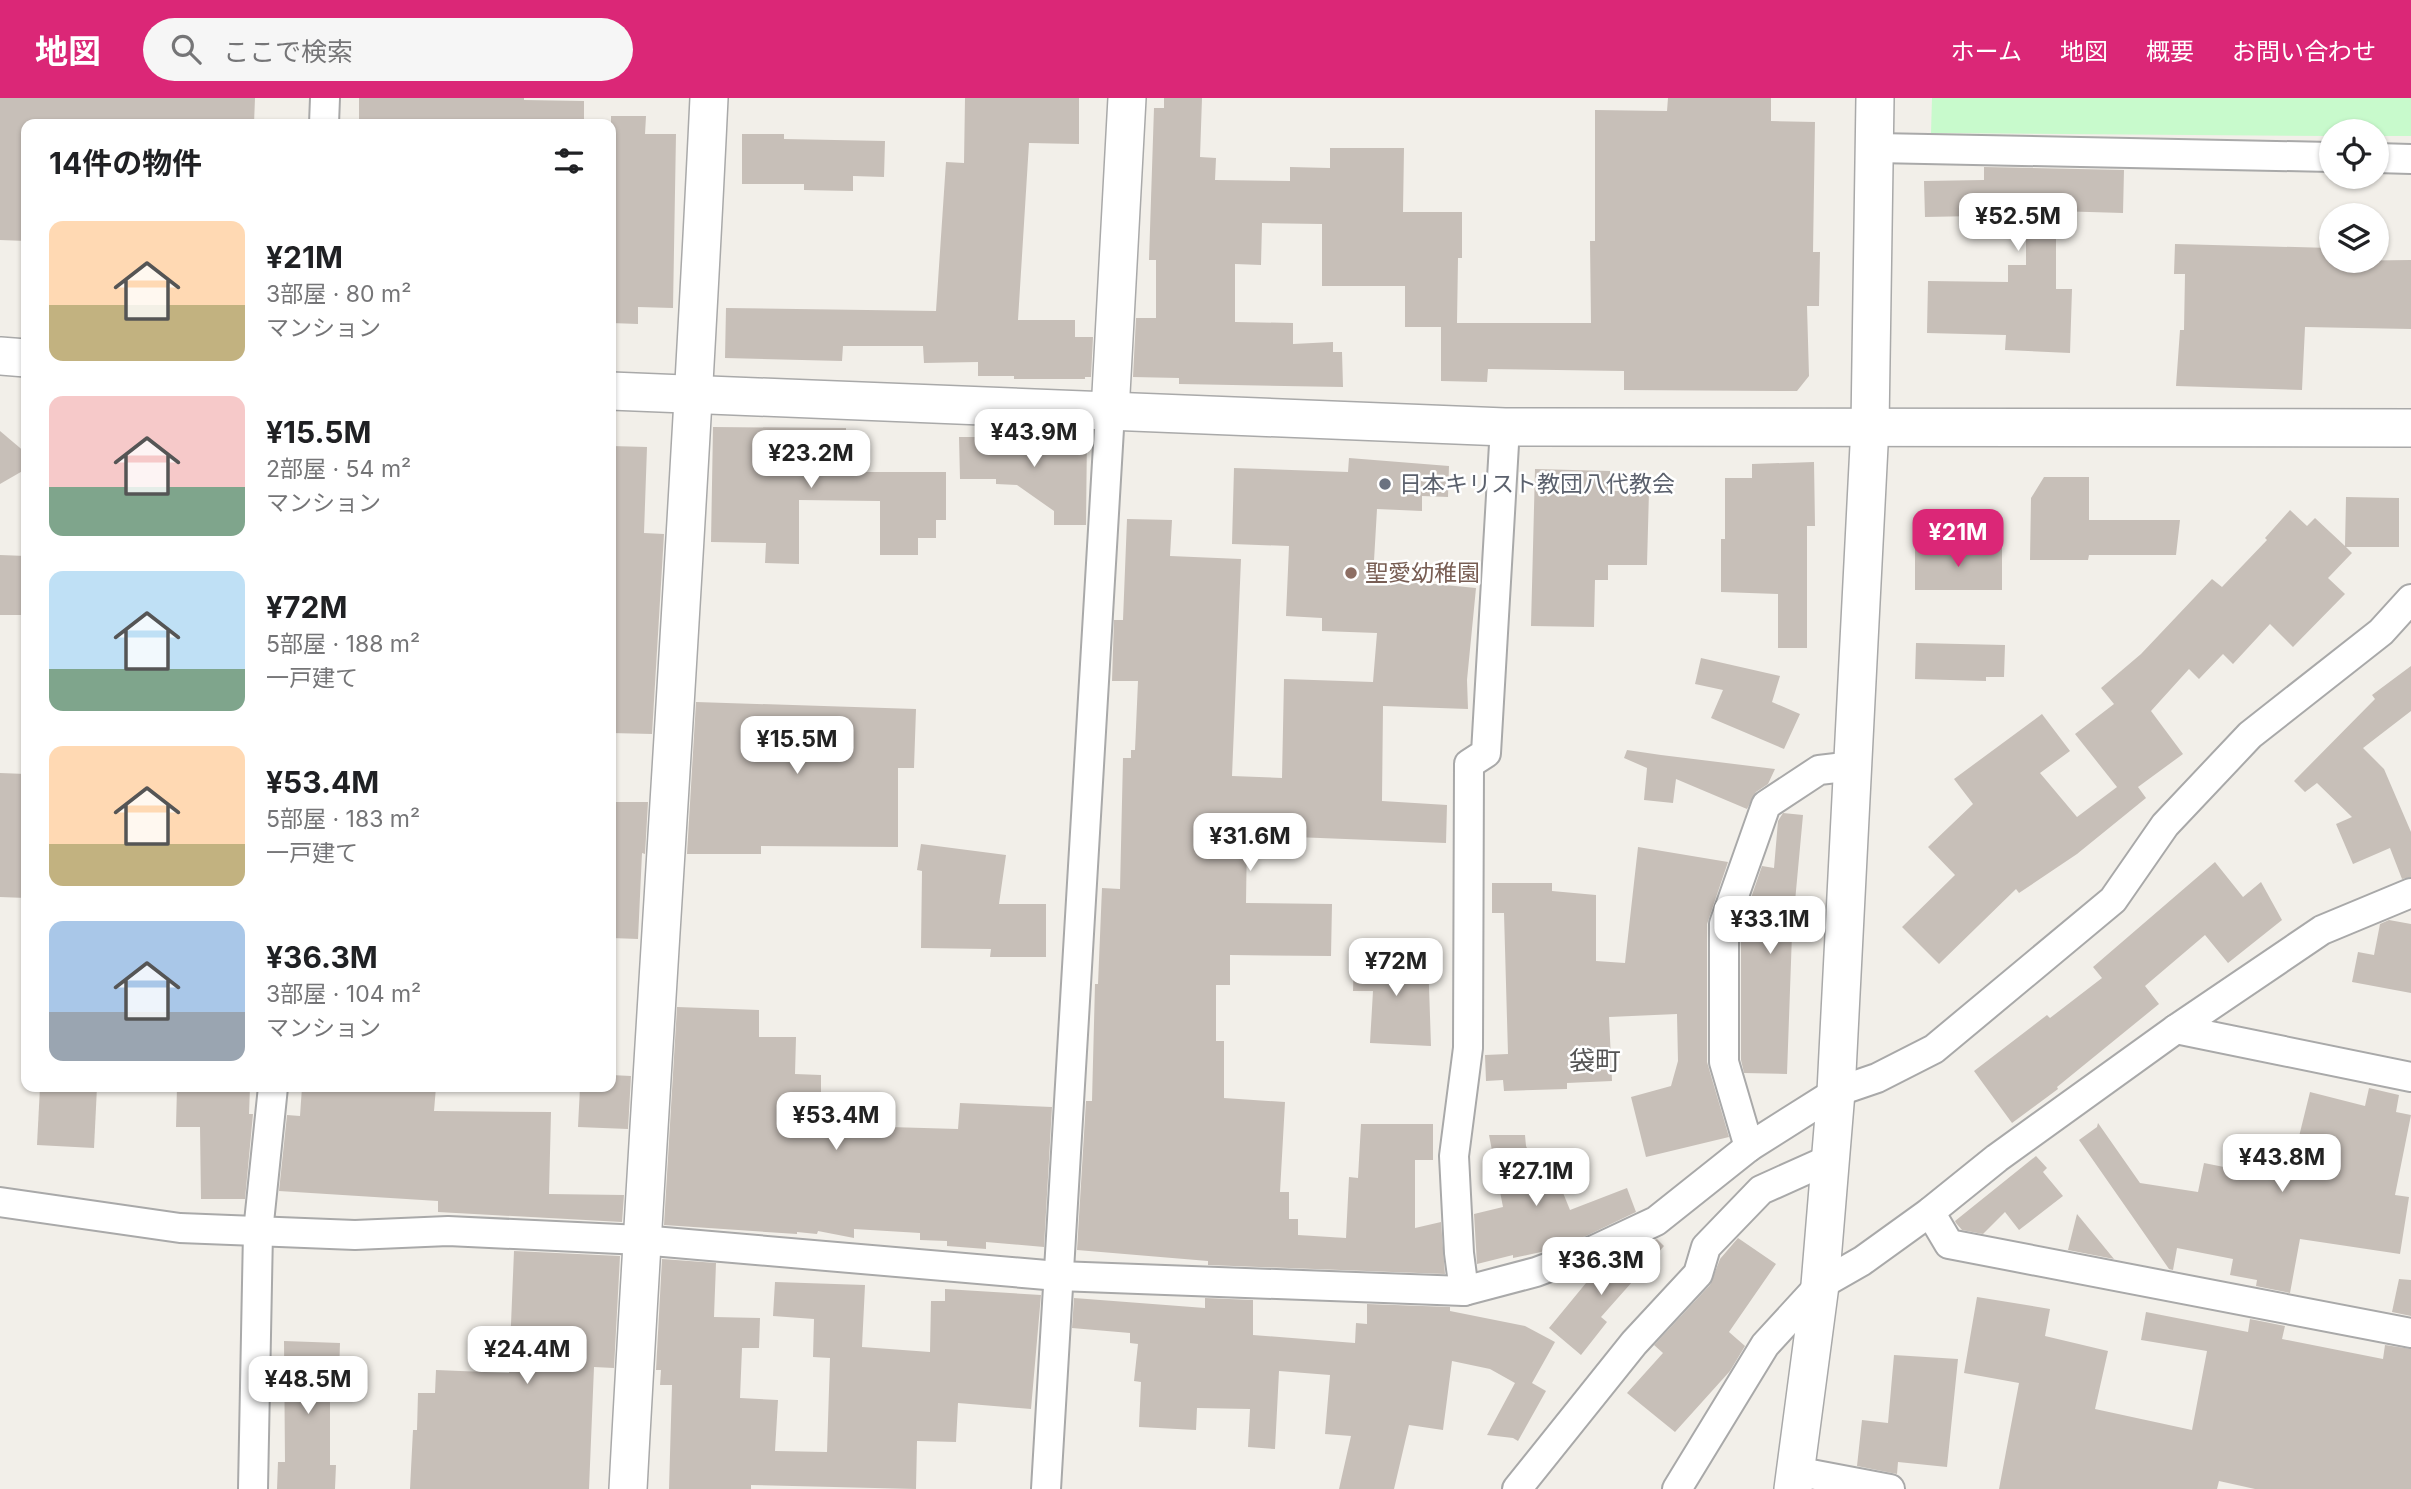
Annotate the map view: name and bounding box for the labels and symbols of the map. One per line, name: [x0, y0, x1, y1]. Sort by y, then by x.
pin: ¥52.5M: [1961, 194, 2075, 253]
pin: ¥43.9M: [977, 410, 1091, 469]
pin: ¥23.2M: [754, 430, 868, 490]
place label: 日本キリスト教団八代教会: [1399, 470, 1675, 498]
marker: 日本キリスト教団八代教会: [1377, 476, 1393, 492]
pin: ¥21M: [1917, 510, 1999, 569]
place label: 聖愛幼稚園: [1365, 559, 1480, 587]
marker: 聖愛幼稚園: [1343, 565, 1359, 581]
pin: ¥15.5M: [740, 716, 854, 776]
pin: ¥31.6M: [1193, 814, 1307, 873]
pin: ¥33.1M: [1713, 896, 1827, 956]
pin: ¥72M: [1355, 939, 1437, 998]
district label: 袋町: [1569, 1045, 1621, 1076]
pin: ¥53.4M: [779, 1093, 893, 1152]
pin: ¥43.8M: [2225, 1134, 2339, 1194]
pin: ¥27.1M: [1479, 1148, 1593, 1208]
pin: ¥36.3M: [1544, 1238, 1658, 1297]
pin: ¥24.4M: [470, 1326, 584, 1386]
pin: ¥48.5M: [251, 1356, 365, 1416]

